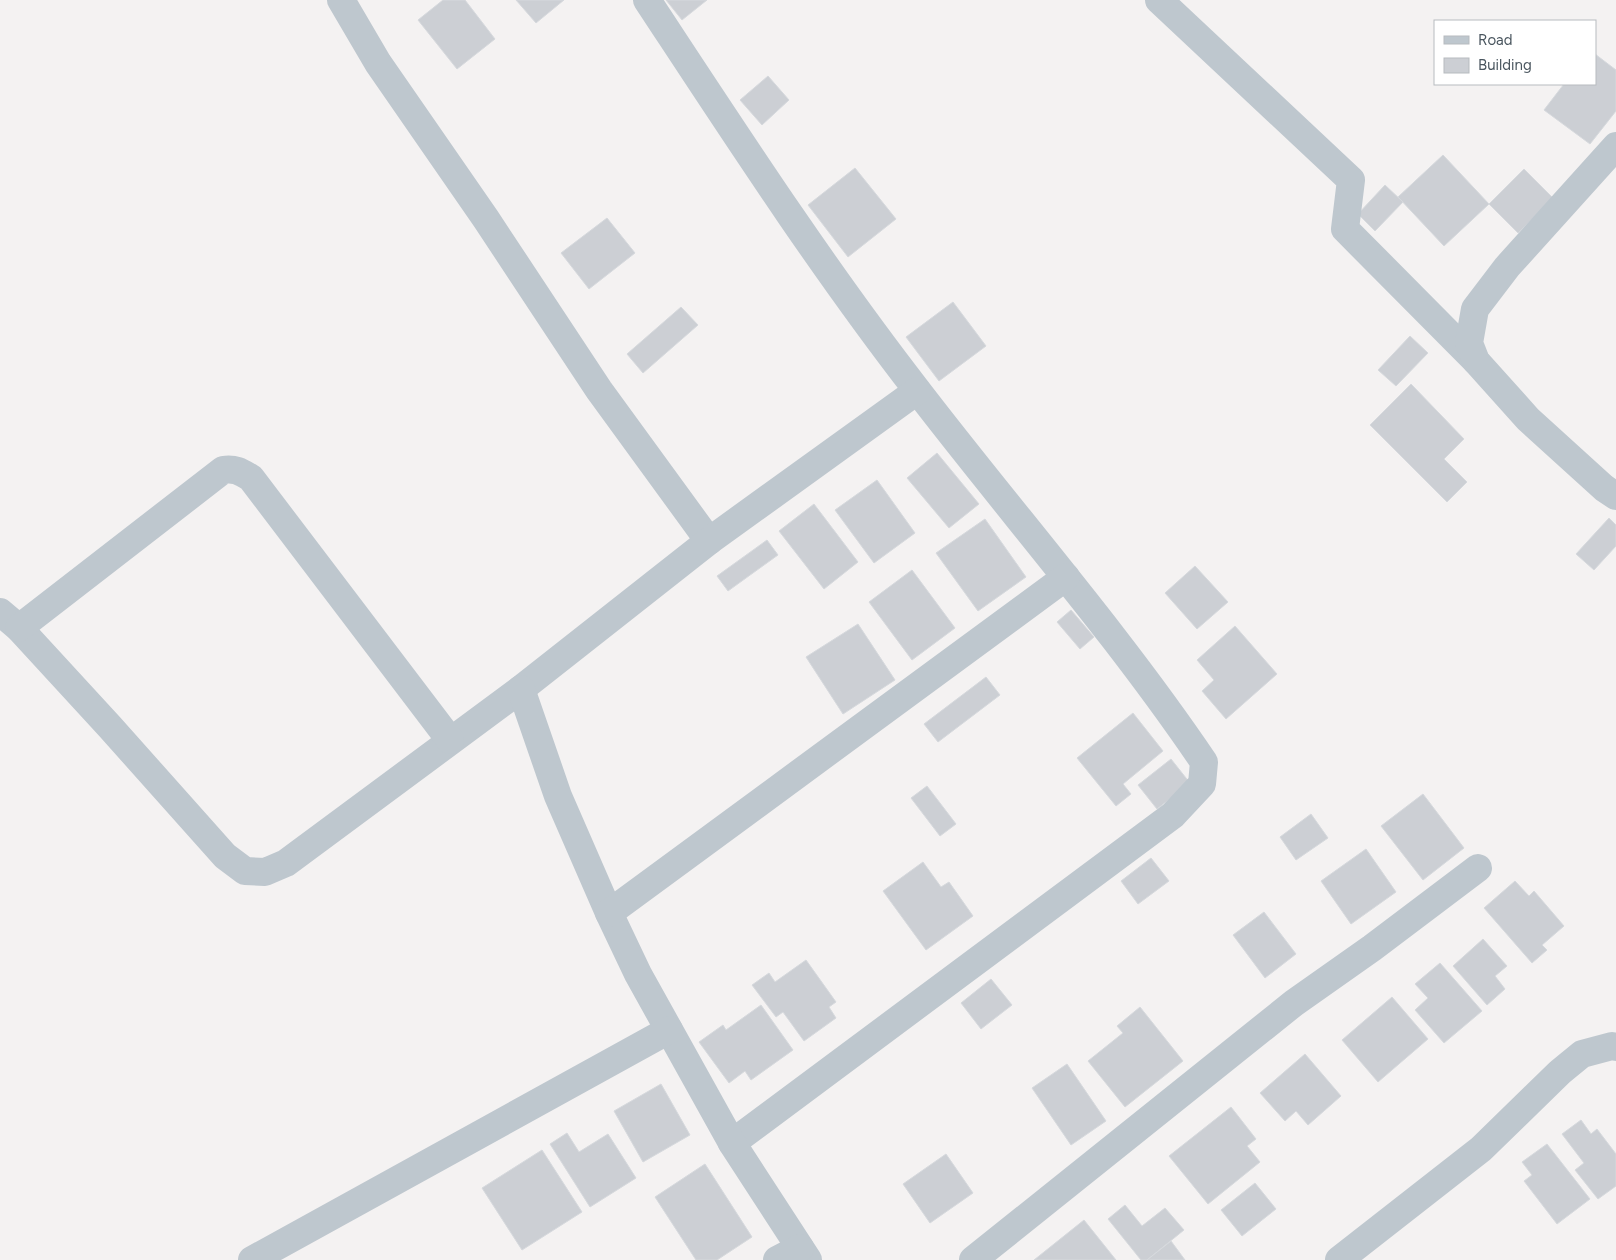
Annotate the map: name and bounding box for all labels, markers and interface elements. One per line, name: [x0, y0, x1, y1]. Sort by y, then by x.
legend: [1434, 20, 1596, 85]
text: Road: [1478, 31, 1513, 49]
text: Building: [1478, 56, 1532, 74]

